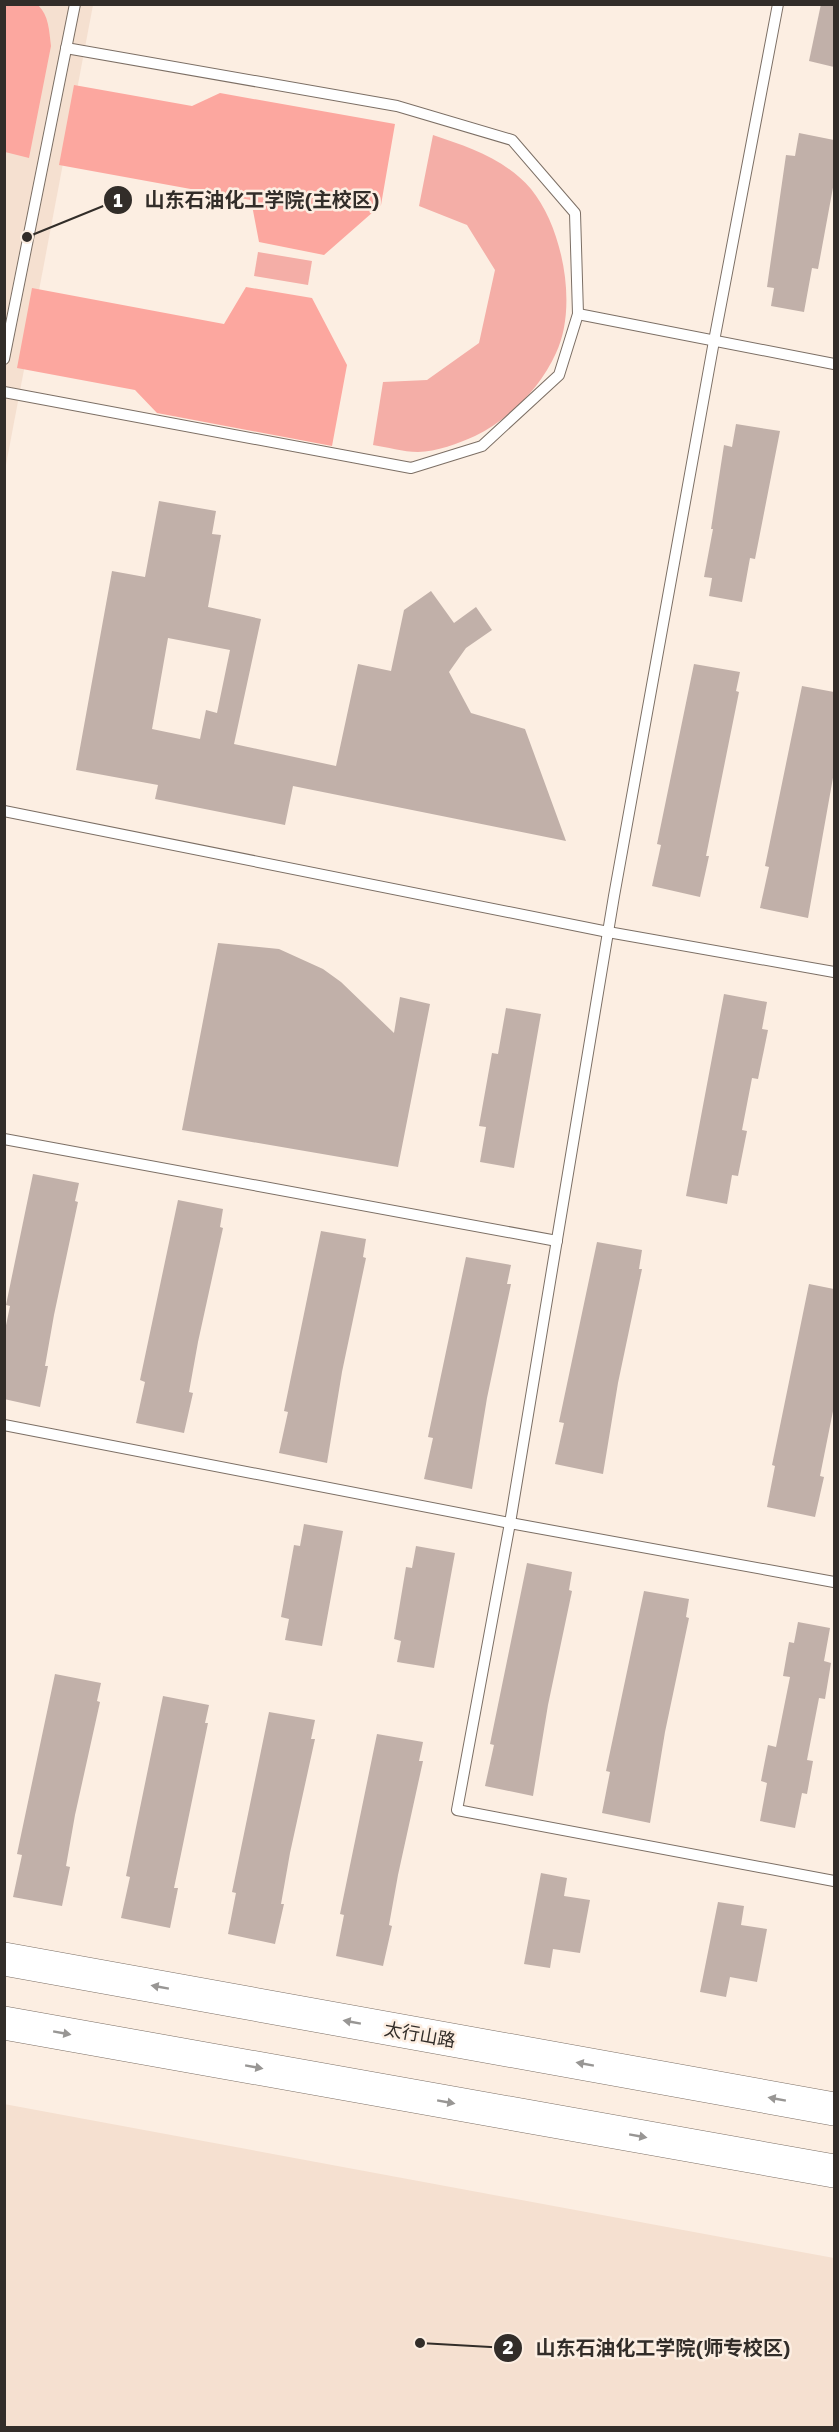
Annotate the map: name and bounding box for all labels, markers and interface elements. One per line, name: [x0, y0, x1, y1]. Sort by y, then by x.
callout: 山东石油化工学院(主校区): [103, 181, 392, 219]
text: 山东石油化工学院(主校区): [144, 187, 380, 211]
text: 1: [113, 189, 123, 211]
one-way arrow: [150, 1983, 169, 1992]
one-way arrow: [342, 2017, 361, 2026]
street label: 太行山路: [383, 2017, 457, 2051]
one-way arrow: [53, 2029, 72, 2038]
one-way arrow: [575, 2060, 594, 2069]
one-way arrow: [245, 2063, 264, 2072]
one-way arrow: [767, 2094, 786, 2103]
one-way arrow: [437, 2097, 456, 2106]
one-way arrow: [629, 2132, 648, 2141]
callout: 山东石油化工学院(师专校区): [493, 2329, 802, 2367]
text: 山东石油化工学院(师专校区): [535, 2335, 791, 2359]
text: 2: [503, 2336, 514, 2358]

